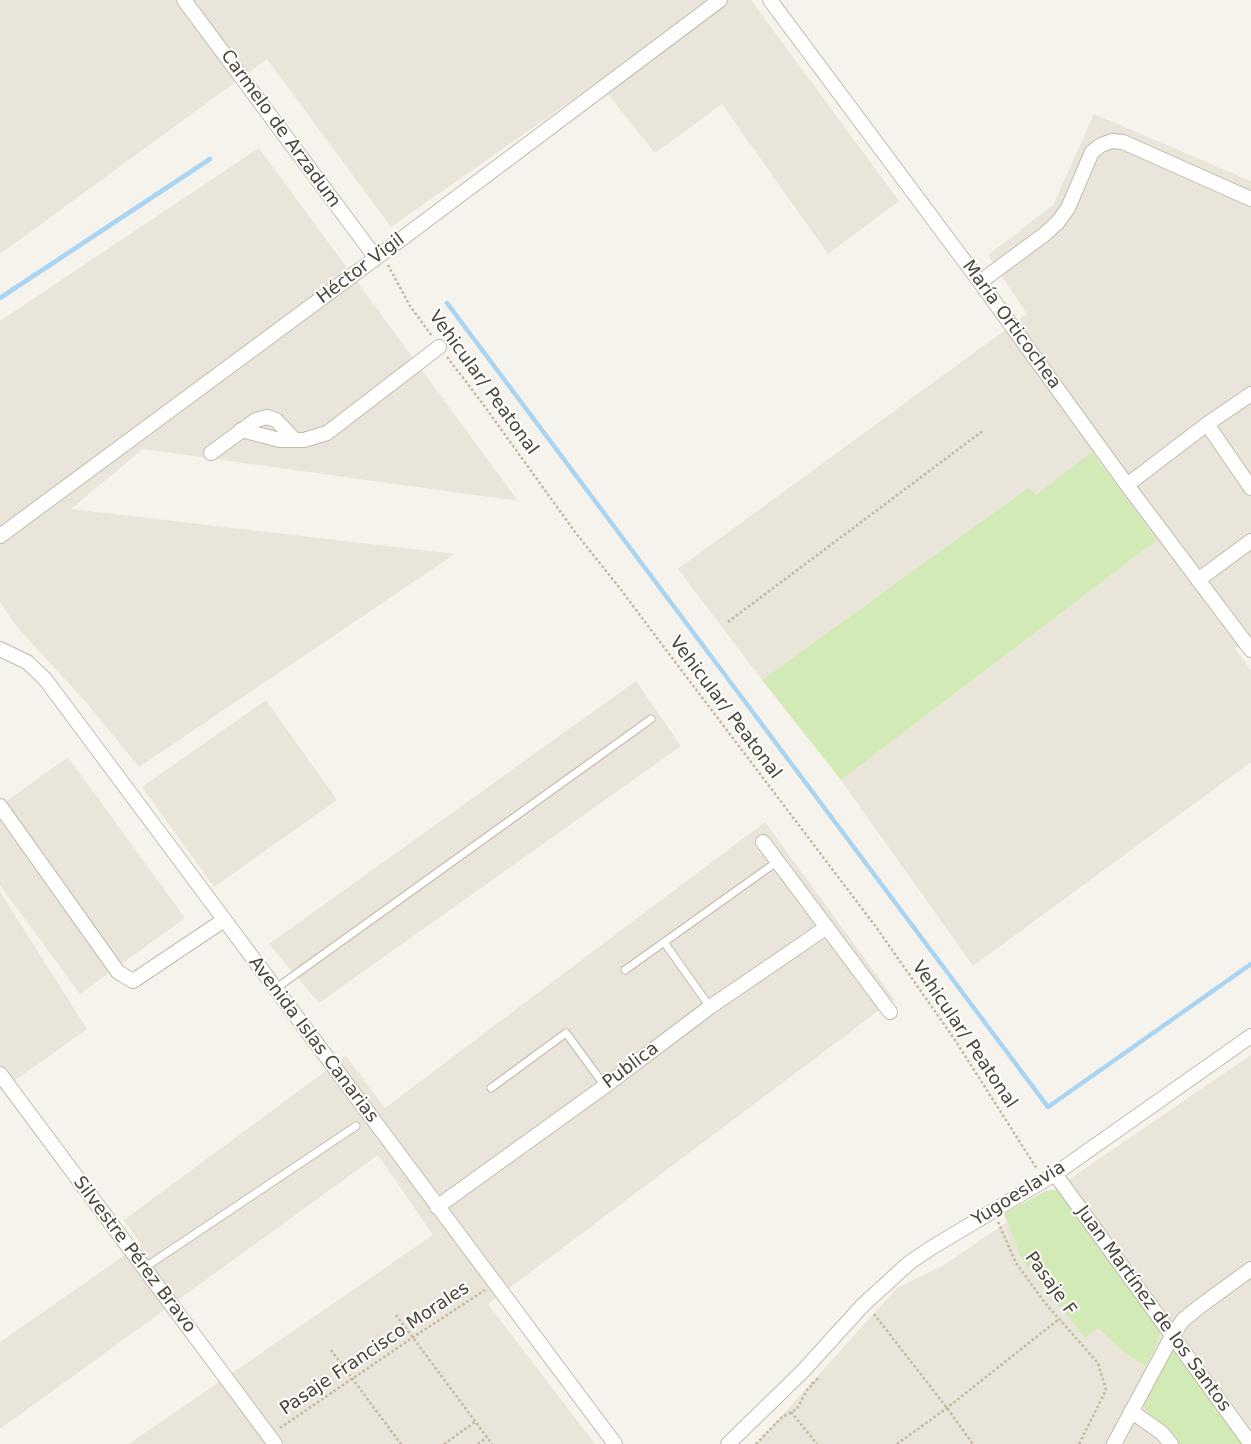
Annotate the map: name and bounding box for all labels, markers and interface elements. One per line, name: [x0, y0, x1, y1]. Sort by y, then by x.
street label: Carmelo de Arzadum: [215, 46, 345, 212]
street label: Héctor Vigil: [313, 229, 409, 309]
street label: María Orticochea: [957, 256, 1065, 394]
street label: Vehicular/ Peatonal: [423, 307, 543, 459]
street label: Vehicular/ Peatonal: [664, 633, 786, 783]
street label: Avenida Islas Canarias: [244, 953, 382, 1127]
street label: Vehicular/ Peatonal: [907, 957, 1021, 1113]
street label: Publica: [599, 1038, 663, 1094]
street label: Yugoeslavia: [968, 1157, 1070, 1231]
street label: Silvestre Pérez Bravo: [68, 1172, 200, 1338]
street label: Juan Martínez de los Santos: [1071, 1202, 1235, 1416]
street label: Pasaje F: [1020, 1248, 1080, 1320]
street label: Pasaje Francisco Morales: [276, 1278, 474, 1420]

